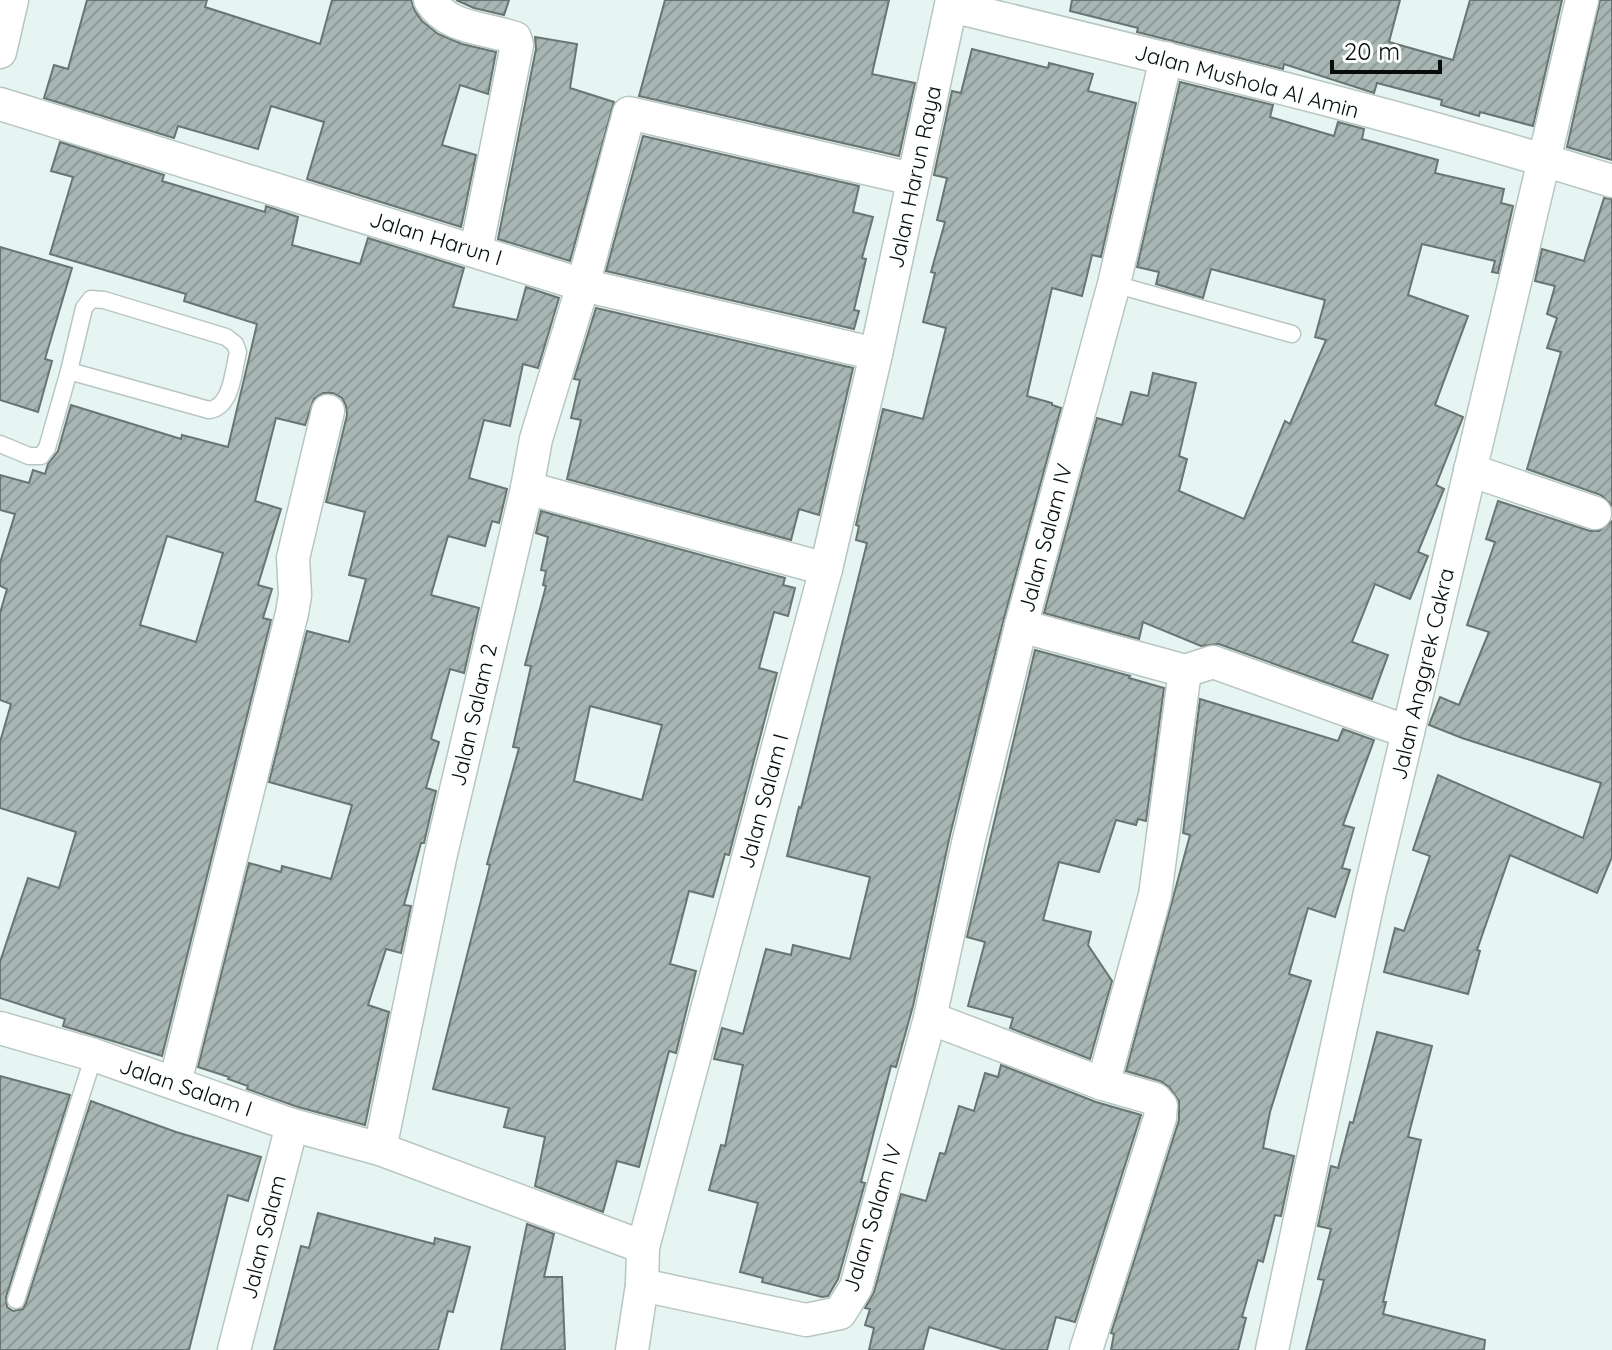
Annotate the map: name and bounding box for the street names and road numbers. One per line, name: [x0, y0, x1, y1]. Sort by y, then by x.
street label: Jalan Mushola Al Amin: [1132, 38, 1362, 124]
street label: Jalan Harun Raya: [881, 83, 947, 271]
street label: Jalan Harun I: [366, 205, 506, 271]
street label: Jalan Salam IV: [1012, 460, 1078, 616]
street label: Jalan Anggrek Cakra: [1384, 565, 1460, 783]
street label: Jalan Salam 2: [443, 641, 503, 789]
street label: Jalan Salam I: [732, 730, 794, 872]
street label: Jalan Salam I: [116, 1051, 256, 1123]
street label: Jalan Salam IV: [836, 1141, 908, 1295]
street label: Jalan Salam: [234, 1172, 292, 1302]

